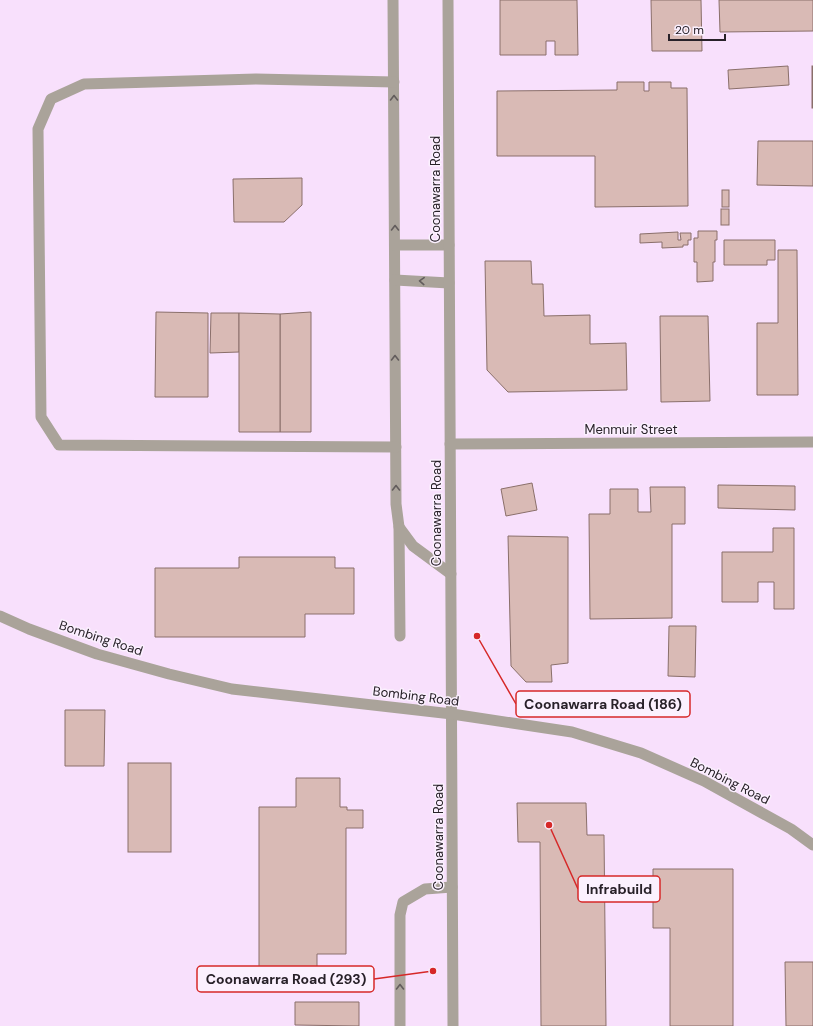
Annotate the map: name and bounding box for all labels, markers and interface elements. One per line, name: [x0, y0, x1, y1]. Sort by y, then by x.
scale bar: [669, 16, 725, 42]
text: 20 m: [675, 22, 704, 38]
one-way arrow: [390, 95, 398, 101]
street label: Coonawarra Road: [427, 136, 444, 242]
one-way arrow: [390, 225, 399, 231]
one-way arrow: [419, 277, 425, 286]
one-way arrow: [391, 355, 399, 361]
street label: Menmuir Street: [584, 421, 678, 438]
street label: Coonawarra Road: [428, 460, 445, 566]
one-way arrow: [392, 485, 400, 491]
street label: Bombing Road: [57, 617, 145, 659]
street label: Bombing Road: [372, 682, 460, 710]
callout: Coonawarra Road (186): [516, 691, 690, 717]
text: Coonawarra Road (186): [524, 695, 682, 713]
street label: Bombing Road: [687, 754, 773, 808]
street label: Coonawarra Road: [430, 784, 447, 890]
callout: Infrabuild: [578, 876, 660, 902]
text: Infrabuild: [586, 880, 652, 898]
callout: Coonawarra Road (293): [197, 966, 374, 992]
text: Coonawarra Road (293): [206, 970, 367, 988]
one-way arrow: [396, 984, 404, 990]

